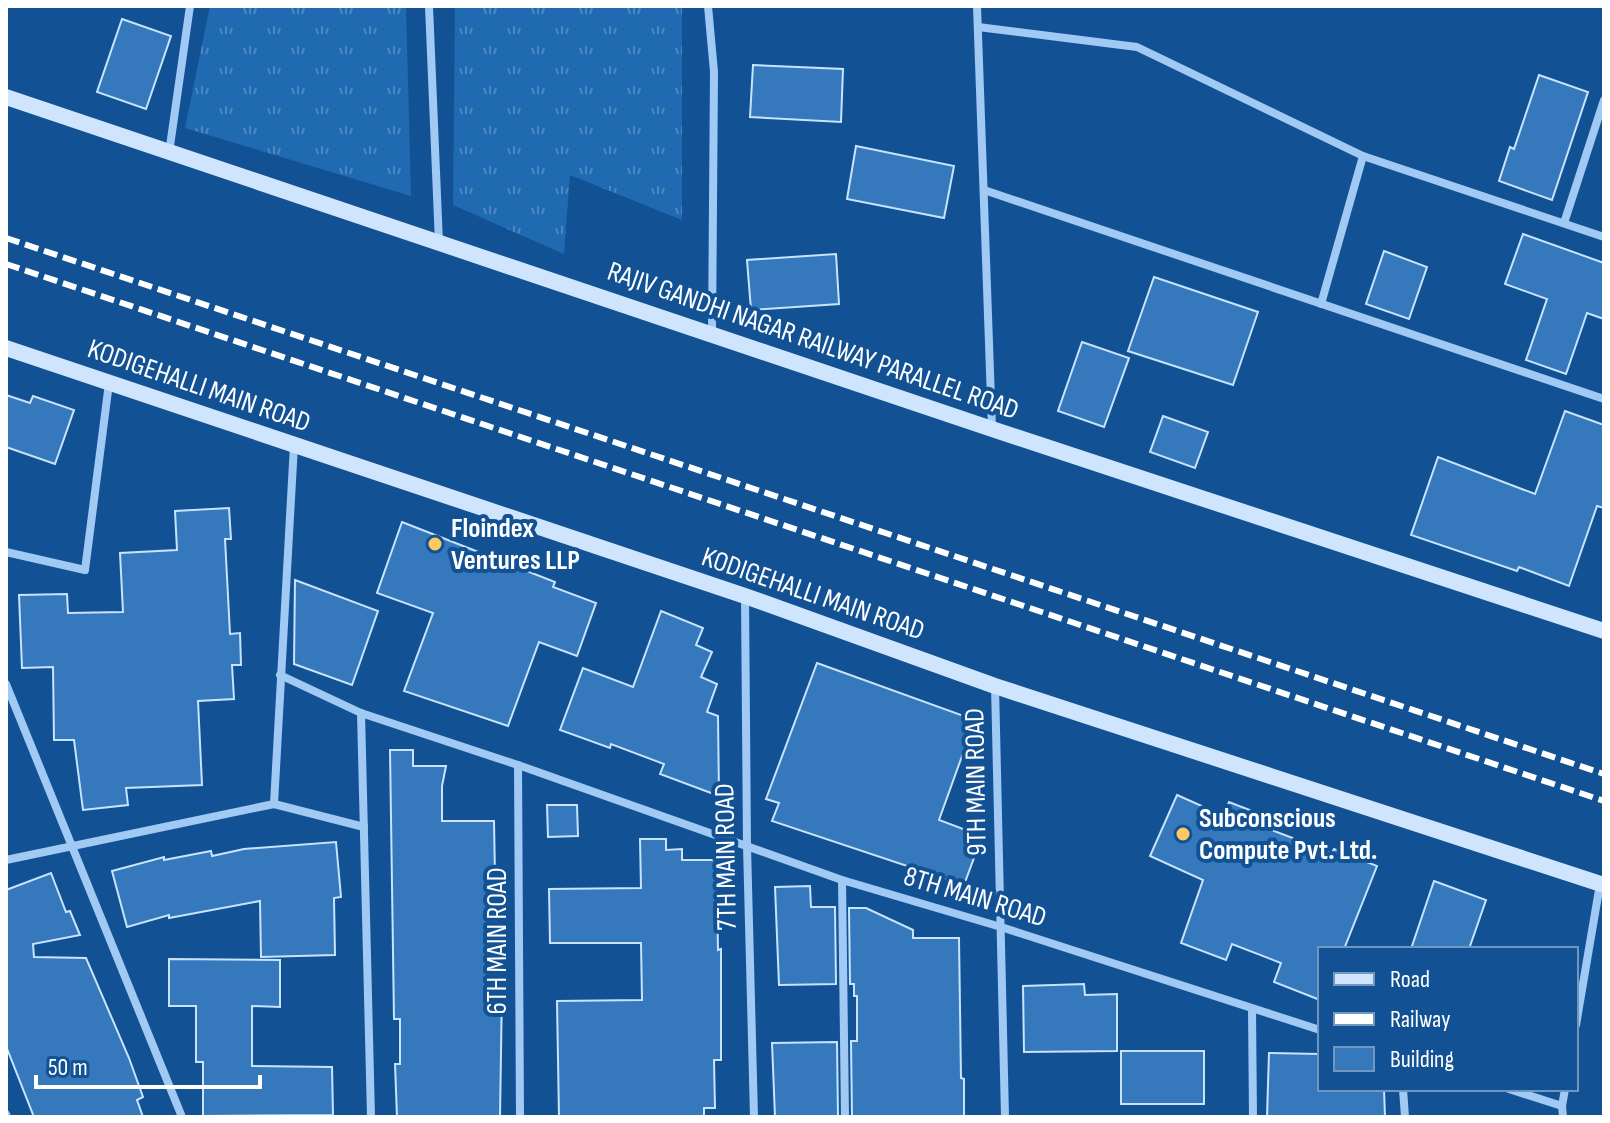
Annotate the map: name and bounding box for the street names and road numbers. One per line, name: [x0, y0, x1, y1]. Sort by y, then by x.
street label: RAJIV GANDHI NAGAR RAILWAY PARALLEL ROAD: [603, 255, 1023, 427]
street label: KODIGEHALLI MAIN ROAD: [83, 332, 315, 440]
street label: KODIGEHALLI MAIN ROAD: [697, 540, 929, 648]
street label: 9TH MAIN ROAD: [958, 708, 994, 856]
street label: 7TH MAIN ROAD: [708, 783, 744, 931]
street label: 8TH MAIN ROAD: [900, 860, 1050, 934]
street label: 6TH MAIN ROAD: [481, 867, 514, 1015]

